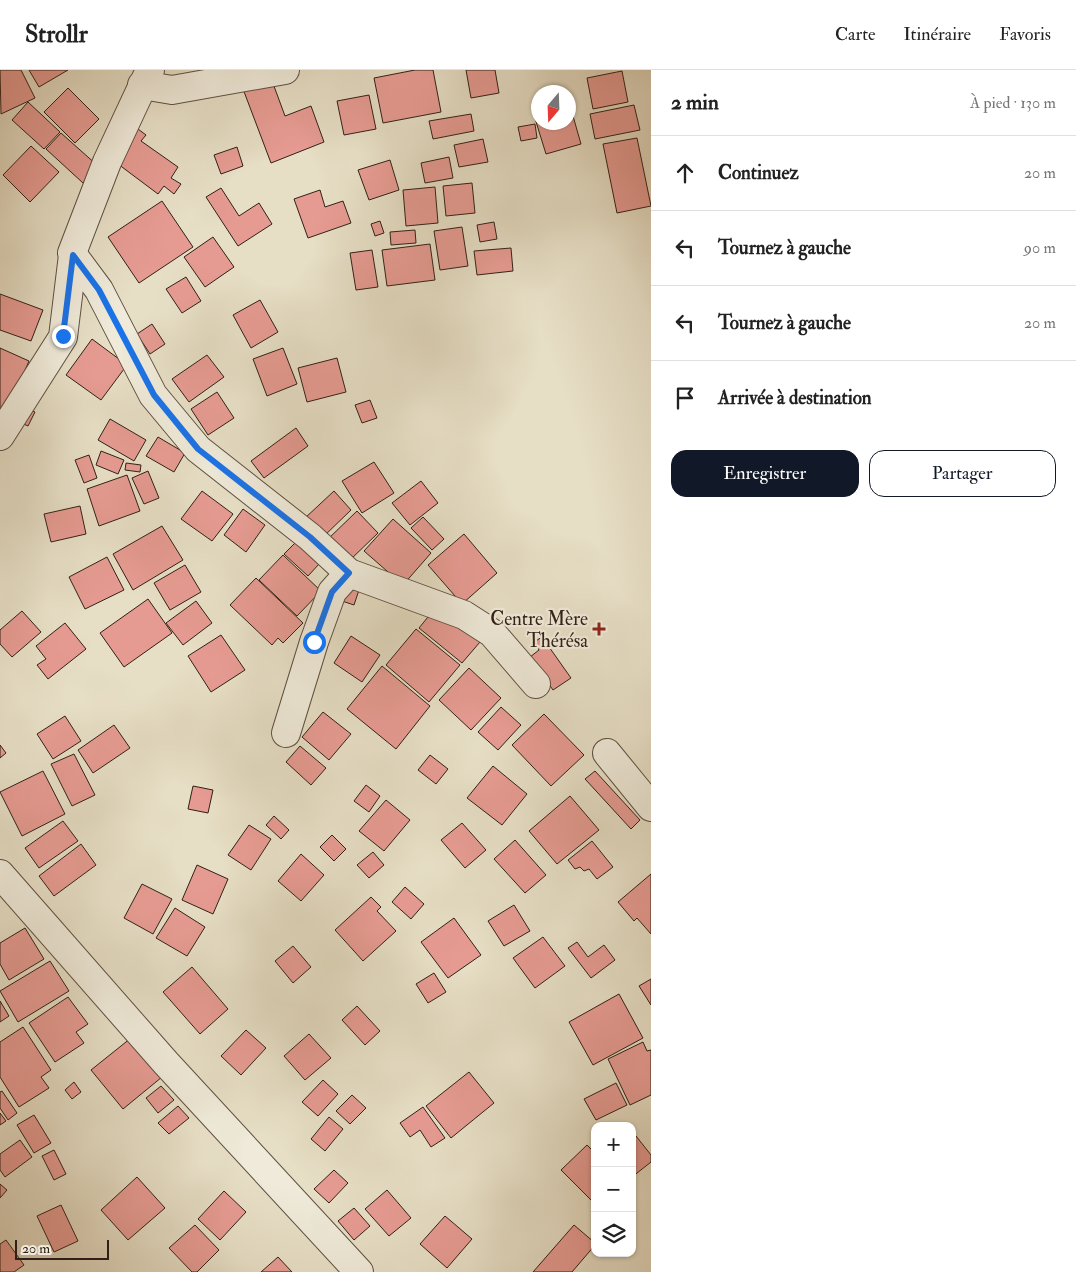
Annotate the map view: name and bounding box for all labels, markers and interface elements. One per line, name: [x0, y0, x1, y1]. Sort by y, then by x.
text: Strollr: [25, 19, 88, 50]
text: Carte: [835, 23, 876, 46]
text: Itinéraire: [904, 23, 971, 46]
text: Favoris: [999, 23, 1051, 46]
north arrow: [531, 85, 576, 130]
text: 2 min: [671, 89, 719, 116]
text: À pied · 130 m: [970, 93, 1056, 113]
icon: ahead: [671, 159, 699, 187]
text: Continuez: [718, 161, 799, 185]
text: 20 m: [1024, 163, 1056, 183]
icon: left: [671, 234, 699, 262]
text: Tournez à gauche: [718, 236, 851, 260]
text: 90 m: [1024, 238, 1056, 258]
icon: left: [671, 309, 699, 337]
text: Tournez à gauche: [718, 311, 851, 335]
text: 20 m: [1024, 313, 1056, 333]
route end: [52, 325, 75, 348]
icon: arrive: [671, 384, 699, 412]
text: Arrivée à destination: [718, 386, 872, 410]
button: Enregistrer: [671, 450, 859, 497]
button: Partager: [869, 450, 1056, 497]
place label: Centre Mère Thérésa: [490, 607, 588, 653]
marker: Centre Mère Thérésa: [592, 622, 606, 636]
route start: [303, 631, 326, 654]
map controls: [591, 1122, 636, 1257]
button: +: [591, 1122, 636, 1167]
button: −: [591, 1167, 636, 1212]
button: layers: [591, 1212, 636, 1257]
scale bar: [15, 1237, 109, 1260]
text: 20 m: [22, 1240, 50, 1257]

